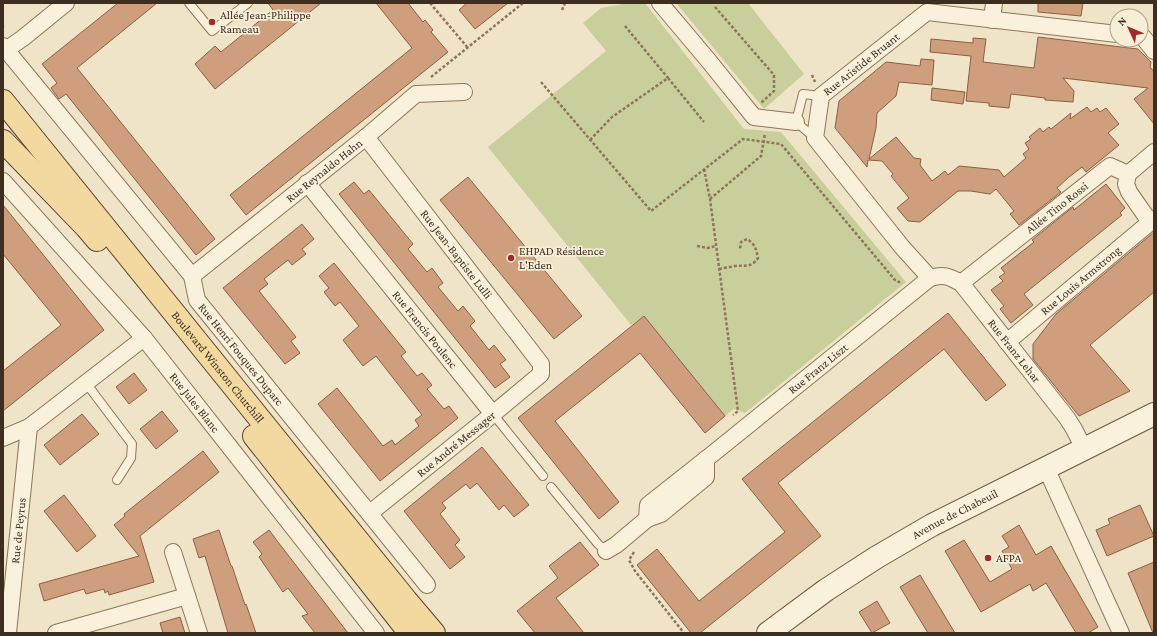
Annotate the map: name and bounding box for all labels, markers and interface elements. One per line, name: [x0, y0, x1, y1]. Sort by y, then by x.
place label: Allée Jean-Philippe Rameau: [220, 8, 311, 36]
north arrow: [1109, 8, 1149, 48]
text: N: [1115, 14, 1129, 28]
marker: Allée Jean-Philippe Rameau: [207, 17, 217, 27]
street label: Rue Aristide Bruant: [820, 29, 903, 99]
street label: Rue Reynaldo Hahn: [283, 135, 365, 205]
street label: Allée Tino Rossi: [1023, 179, 1091, 236]
street label: Rue Jean-Baptiste Lulli: [418, 207, 495, 302]
street label: Rue Louis Armstrong: [1038, 243, 1124, 318]
place label: EHPAD Résidence L'Eden: [519, 244, 604, 272]
marker: EHPAD Résidence L'Eden: [506, 253, 516, 263]
street label: Rue Francis Poulenc: [390, 288, 460, 371]
street label: Rue Henri Fouques Duparc: [195, 300, 286, 408]
street label: Boulevard Winston Churchill: [169, 308, 267, 426]
street label: Rue Franz Lehar: [985, 316, 1044, 386]
street label: Rue Franz Liszt: [785, 340, 851, 397]
street label: Rue Jules Blanc: [167, 370, 223, 435]
street label: Rue André Messager: [414, 408, 499, 480]
street label: Avenue de Chabeuil: [910, 486, 1000, 542]
street label: Rue de Peyrus: [8, 497, 29, 564]
place label: AFPA: [996, 551, 1021, 565]
marker: AFPA: [983, 553, 993, 563]

